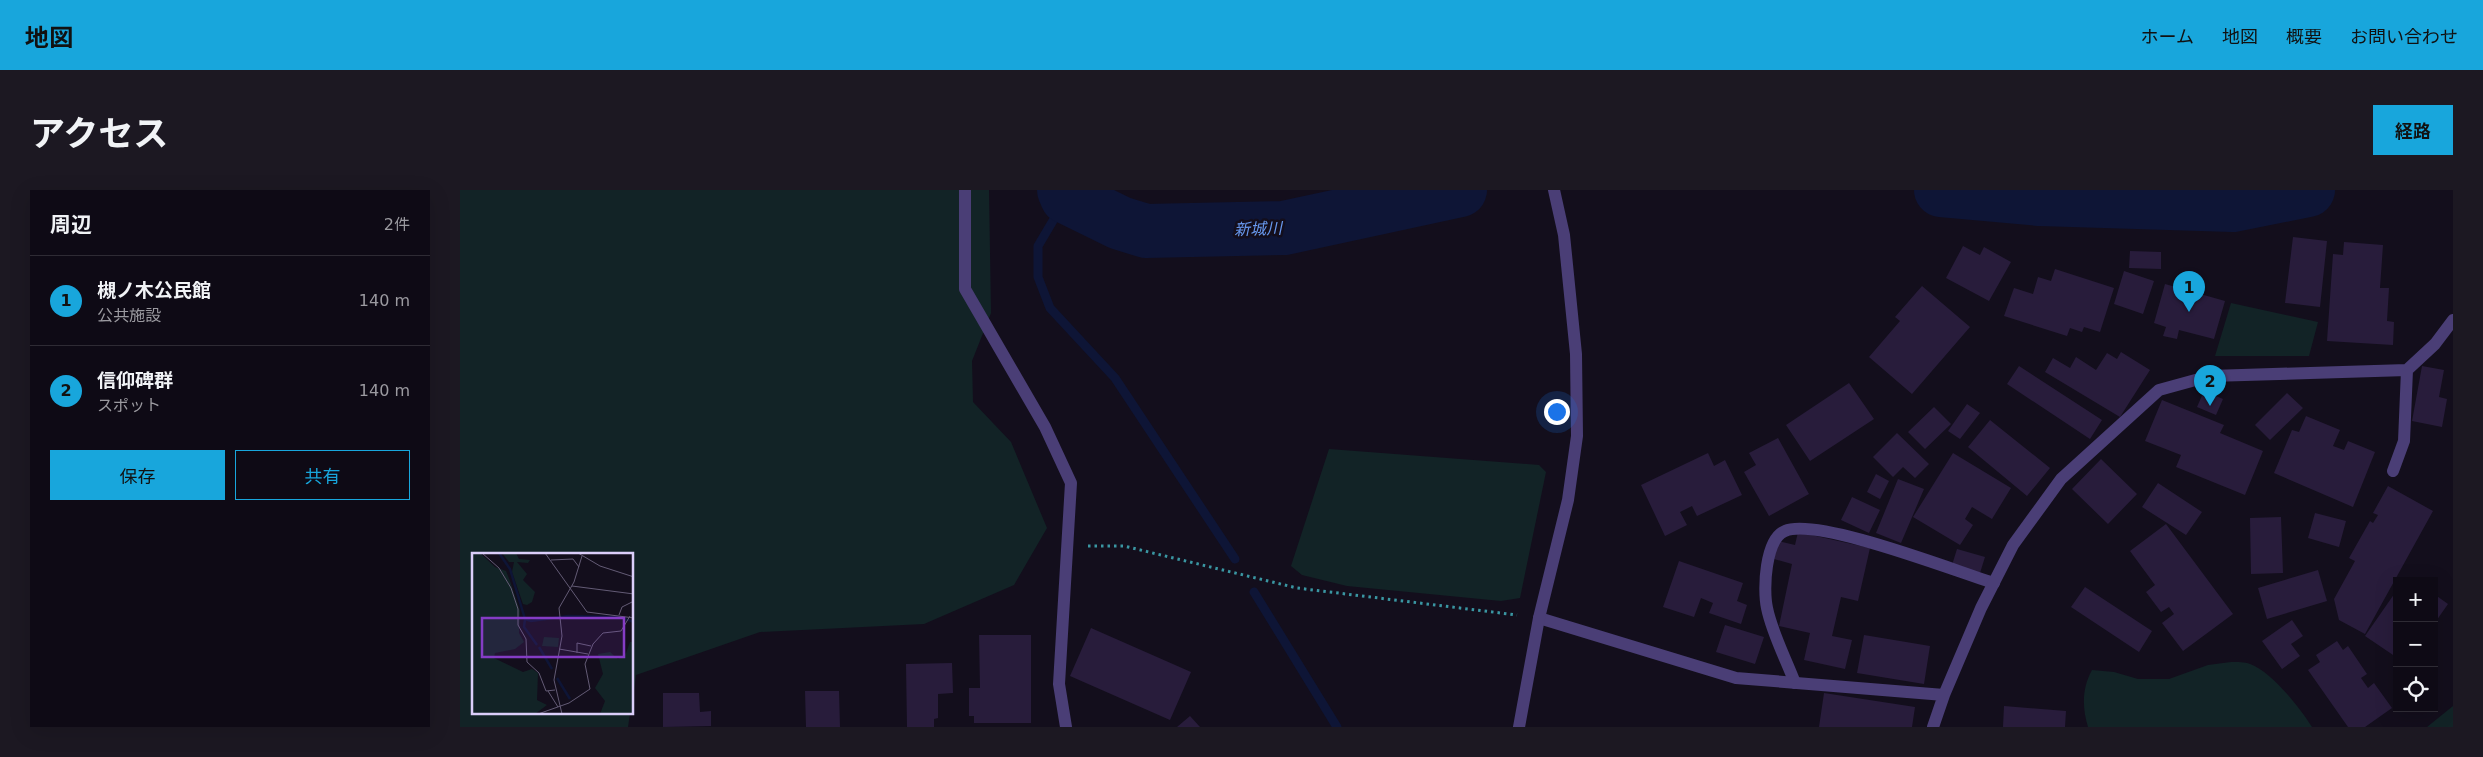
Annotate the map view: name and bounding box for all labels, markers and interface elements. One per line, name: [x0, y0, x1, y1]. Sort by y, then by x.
text: 地図: [25, 24, 73, 52]
text: ホーム: [2141, 26, 2194, 47]
text: 地図: [2222, 26, 2258, 47]
text: 概要: [2286, 26, 2322, 47]
text: お問い合わせ: [2350, 26, 2458, 47]
button: 経路: [2373, 105, 2453, 155]
text: アクセス: [30, 114, 168, 154]
text: 周辺: [50, 213, 92, 237]
text: 2件: [384, 215, 410, 234]
water label: 新城川: [1234, 219, 1284, 239]
pin: 1: [2173, 271, 2205, 312]
text: 槻ノ木公民館: [97, 279, 211, 301]
text: 1: [60, 291, 72, 310]
text: 140 m: [359, 291, 410, 310]
text: 公共施設: [97, 306, 161, 325]
pin: 2: [2194, 365, 2226, 406]
text: 信仰碑群: [97, 369, 173, 391]
text: 2: [60, 381, 72, 400]
text: 140 m: [359, 381, 410, 400]
text: スポット: [97, 396, 161, 415]
your location: [1544, 399, 1570, 425]
button: 保存: [50, 450, 225, 500]
button: 共有: [235, 450, 410, 500]
inset map: [472, 553, 634, 714]
map controls: [2393, 577, 2438, 712]
button: +: [2393, 577, 2438, 622]
button: −: [2393, 622, 2438, 667]
button: locate: [2393, 667, 2438, 712]

